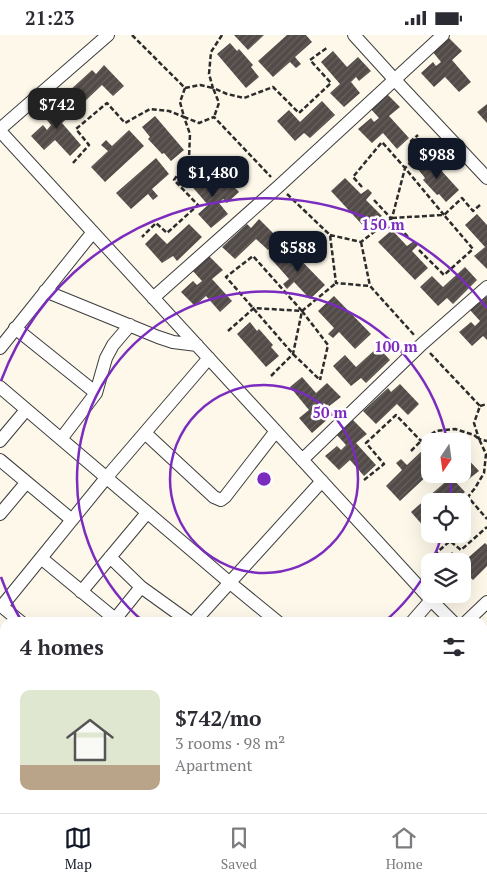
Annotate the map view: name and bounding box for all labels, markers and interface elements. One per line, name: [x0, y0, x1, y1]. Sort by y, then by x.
text: 21:23: [25, 5, 74, 30]
pin: $742: [27, 87, 87, 130]
text: $742: [39, 93, 75, 115]
pin: $988: [407, 137, 467, 180]
text: $988: [419, 143, 455, 165]
pin: $1,480: [172, 155, 254, 198]
text: $1,480: [188, 161, 238, 183]
text: 150 m: [361, 214, 405, 234]
pin: $588: [268, 231, 328, 273]
text: $588: [280, 236, 316, 258]
text: 100 m: [374, 336, 418, 356]
text: 50 m: [313, 402, 348, 422]
north arrow: [421, 433, 471, 483]
map controls: [421, 433, 471, 603]
centre of rings: [255, 470, 273, 488]
button: locate: [421, 493, 471, 543]
button: layers: [421, 553, 471, 603]
text: 4 homes: [20, 633, 104, 661]
icon: filters: [440, 633, 468, 661]
text: $742/mo: [175, 704, 262, 732]
icon: home: [60, 710, 120, 770]
text: 3 rooms · 98 m²: [175, 732, 285, 754]
text: Apartment: [175, 754, 252, 776]
tab: Map: [64, 824, 92, 873]
tab: Saved: [221, 824, 257, 873]
tab: Home: [386, 824, 423, 873]

